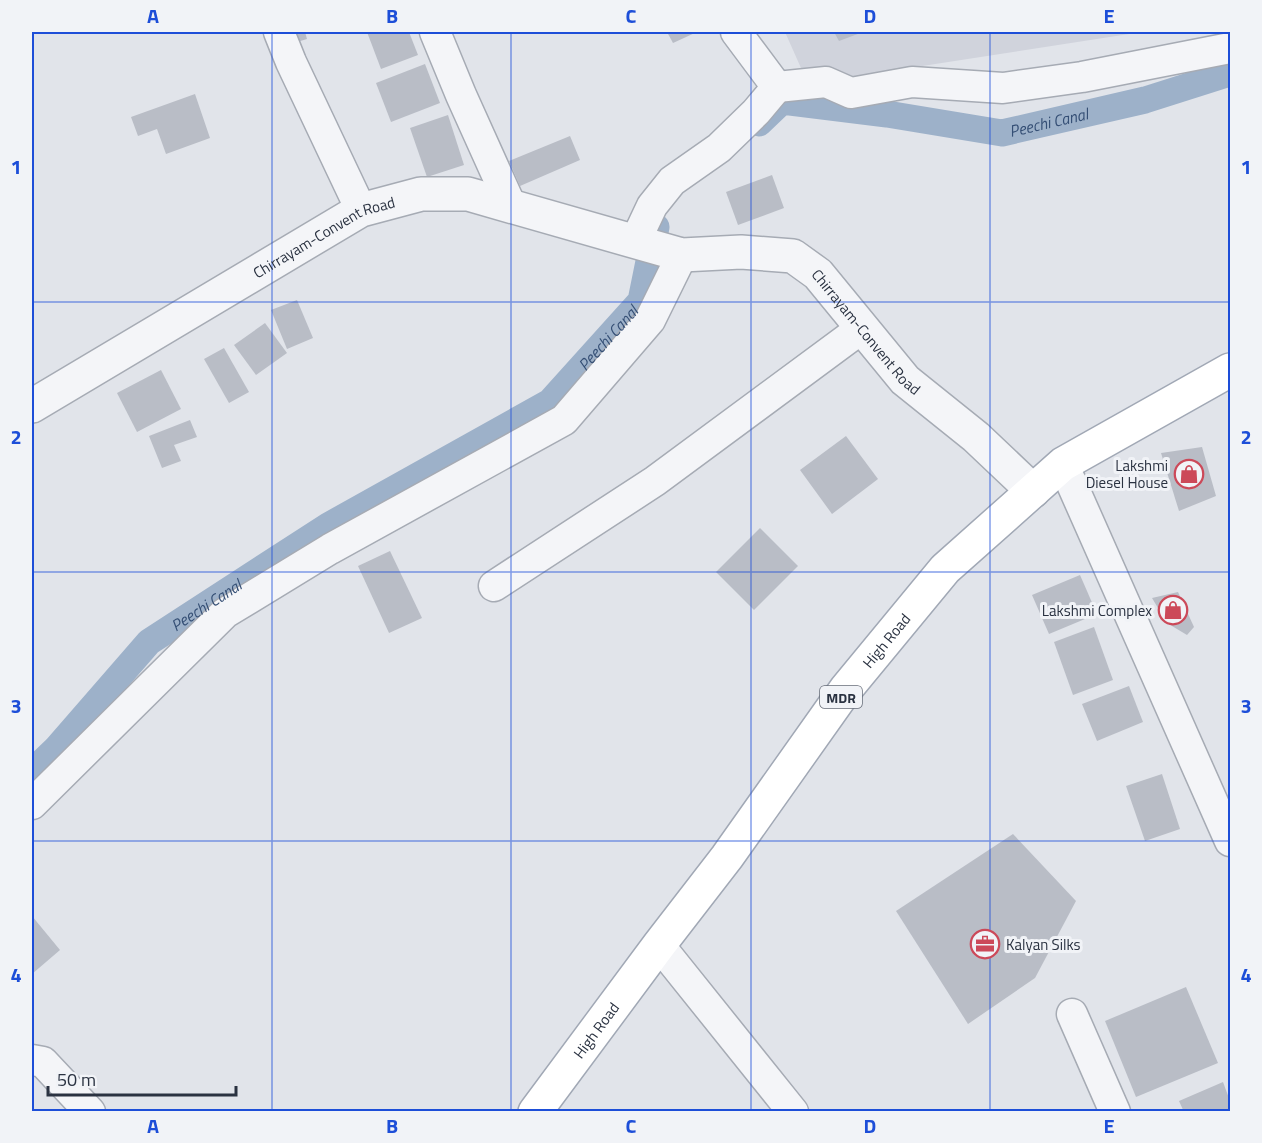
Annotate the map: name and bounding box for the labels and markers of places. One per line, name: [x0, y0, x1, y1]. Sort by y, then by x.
place label: Lakshmi Diesel House: [1086, 454, 1168, 494]
shop icon: Lakshmi Diesel House: [1173, 458, 1205, 490]
shop icon: Lakshmi Complex: [1157, 594, 1189, 626]
place label: Lakshmi Complex: [1042, 599, 1152, 622]
office icon: Kalyan Silks: [969, 928, 1001, 960]
place label: Kalyan Silks: [1006, 933, 1081, 956]

